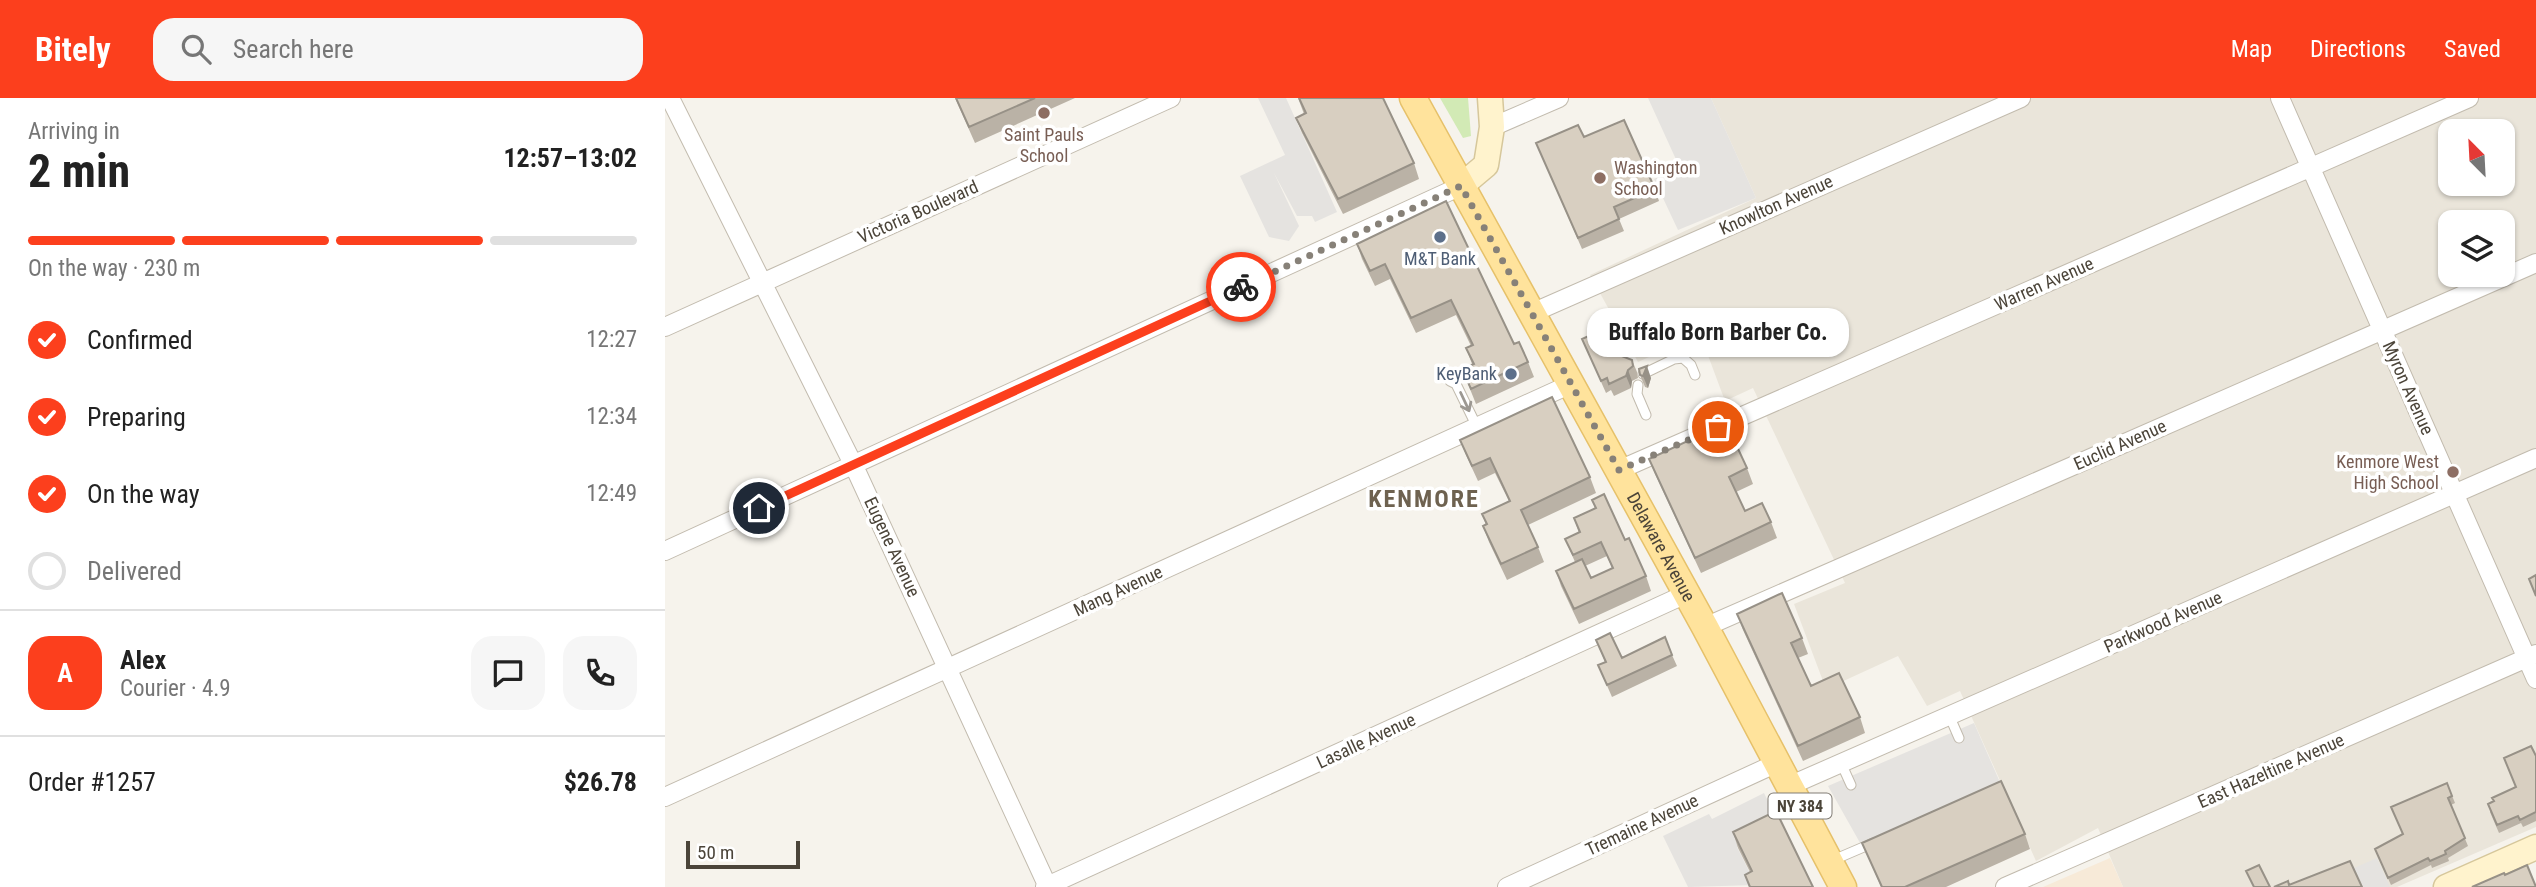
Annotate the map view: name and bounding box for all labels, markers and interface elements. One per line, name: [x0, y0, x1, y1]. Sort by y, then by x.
search box: [153, 18, 643, 81]
text: Bitely: [35, 30, 111, 69]
icon: search: [177, 30, 215, 68]
text: Search here: [233, 34, 354, 64]
text: Map: [2231, 35, 2272, 63]
text: Directions: [2310, 35, 2406, 63]
text: Saved: [2444, 35, 2501, 63]
marker: Saint Pauls School: [1036, 105, 1052, 121]
text: Arriving in: [28, 118, 120, 145]
north arrow: [2438, 119, 2515, 196]
map controls: [2438, 119, 2515, 287]
place label: Saint Pauls School: [1004, 124, 1084, 166]
text: 12:57–13:02: [503, 143, 637, 173]
text: 2 min: [28, 144, 130, 198]
place label: Washington School: [1614, 157, 1698, 199]
marker: Washington School: [1592, 170, 1608, 186]
street label: Knowlton Avenue: [1716, 170, 1836, 239]
street label: Victoria Boulevard: [854, 176, 981, 247]
button: layers: [2438, 210, 2515, 287]
marker: M&T Bank: [1432, 229, 1448, 245]
place label: M&T Bank: [1404, 248, 1476, 269]
courier: [1206, 252, 1276, 322]
street label: Warren Avenue: [1991, 252, 2096, 315]
text: On the way · 230 m: [28, 255, 200, 282]
icon: bike: [1222, 268, 1260, 306]
callout: Buffalo Born Barber Co.: [1587, 308, 1849, 357]
text: Buffalo Born Barber Co.: [1608, 319, 1828, 346]
icon: check: [28, 321, 66, 359]
text: Confirmed: [87, 325, 193, 355]
text: 12:27: [586, 326, 637, 353]
street label: Myron Avenue: [2379, 338, 2438, 438]
place label: KeyBank: [1436, 363, 1497, 384]
marker: KeyBank: [1503, 366, 1519, 382]
one-way arrow: [1459, 391, 1472, 412]
pin: [1688, 397, 1748, 457]
icon: check: [28, 398, 66, 436]
text: Preparing: [87, 402, 186, 432]
text: 12:34: [586, 403, 637, 430]
icon: bag: [1699, 408, 1737, 446]
street label: Euclid Avenue: [2070, 415, 2169, 474]
place label: Kenmore West High School: [2336, 451, 2439, 493]
marker: Kenmore West High School: [2445, 464, 2461, 480]
icon: check: [28, 475, 66, 513]
pin: [729, 478, 789, 538]
text: On the way: [87, 479, 200, 509]
text: 12:49: [586, 480, 637, 507]
district label: KENMORE: [1368, 485, 1480, 513]
icon: home: [740, 489, 778, 527]
street label: Delaware Avenue: [1623, 489, 1700, 605]
street label: Eugene Avenue: [860, 493, 925, 600]
text: Delivered: [87, 556, 182, 586]
street label: Mang Avenue: [1070, 561, 1166, 620]
street label: Parkwood Avenue: [2101, 586, 2225, 657]
button: chat: [471, 636, 545, 710]
button: phone: [563, 636, 637, 710]
text: Alex: [120, 645, 166, 675]
text: A: [57, 658, 73, 688]
text: Courier · 4.9: [120, 675, 231, 702]
street label: Lasalle Avenue: [1313, 708, 1419, 773]
street label: East Hazeltine Avenue: [2194, 729, 2347, 812]
text: Order #1257: [28, 767, 156, 797]
text: $26.78: [564, 767, 637, 797]
street label: Tremaine Avenue: [1582, 789, 1701, 860]
road number: NY 384: [1769, 793, 1831, 818]
scale bar: [686, 838, 800, 870]
text: 50 m: [697, 841, 734, 864]

